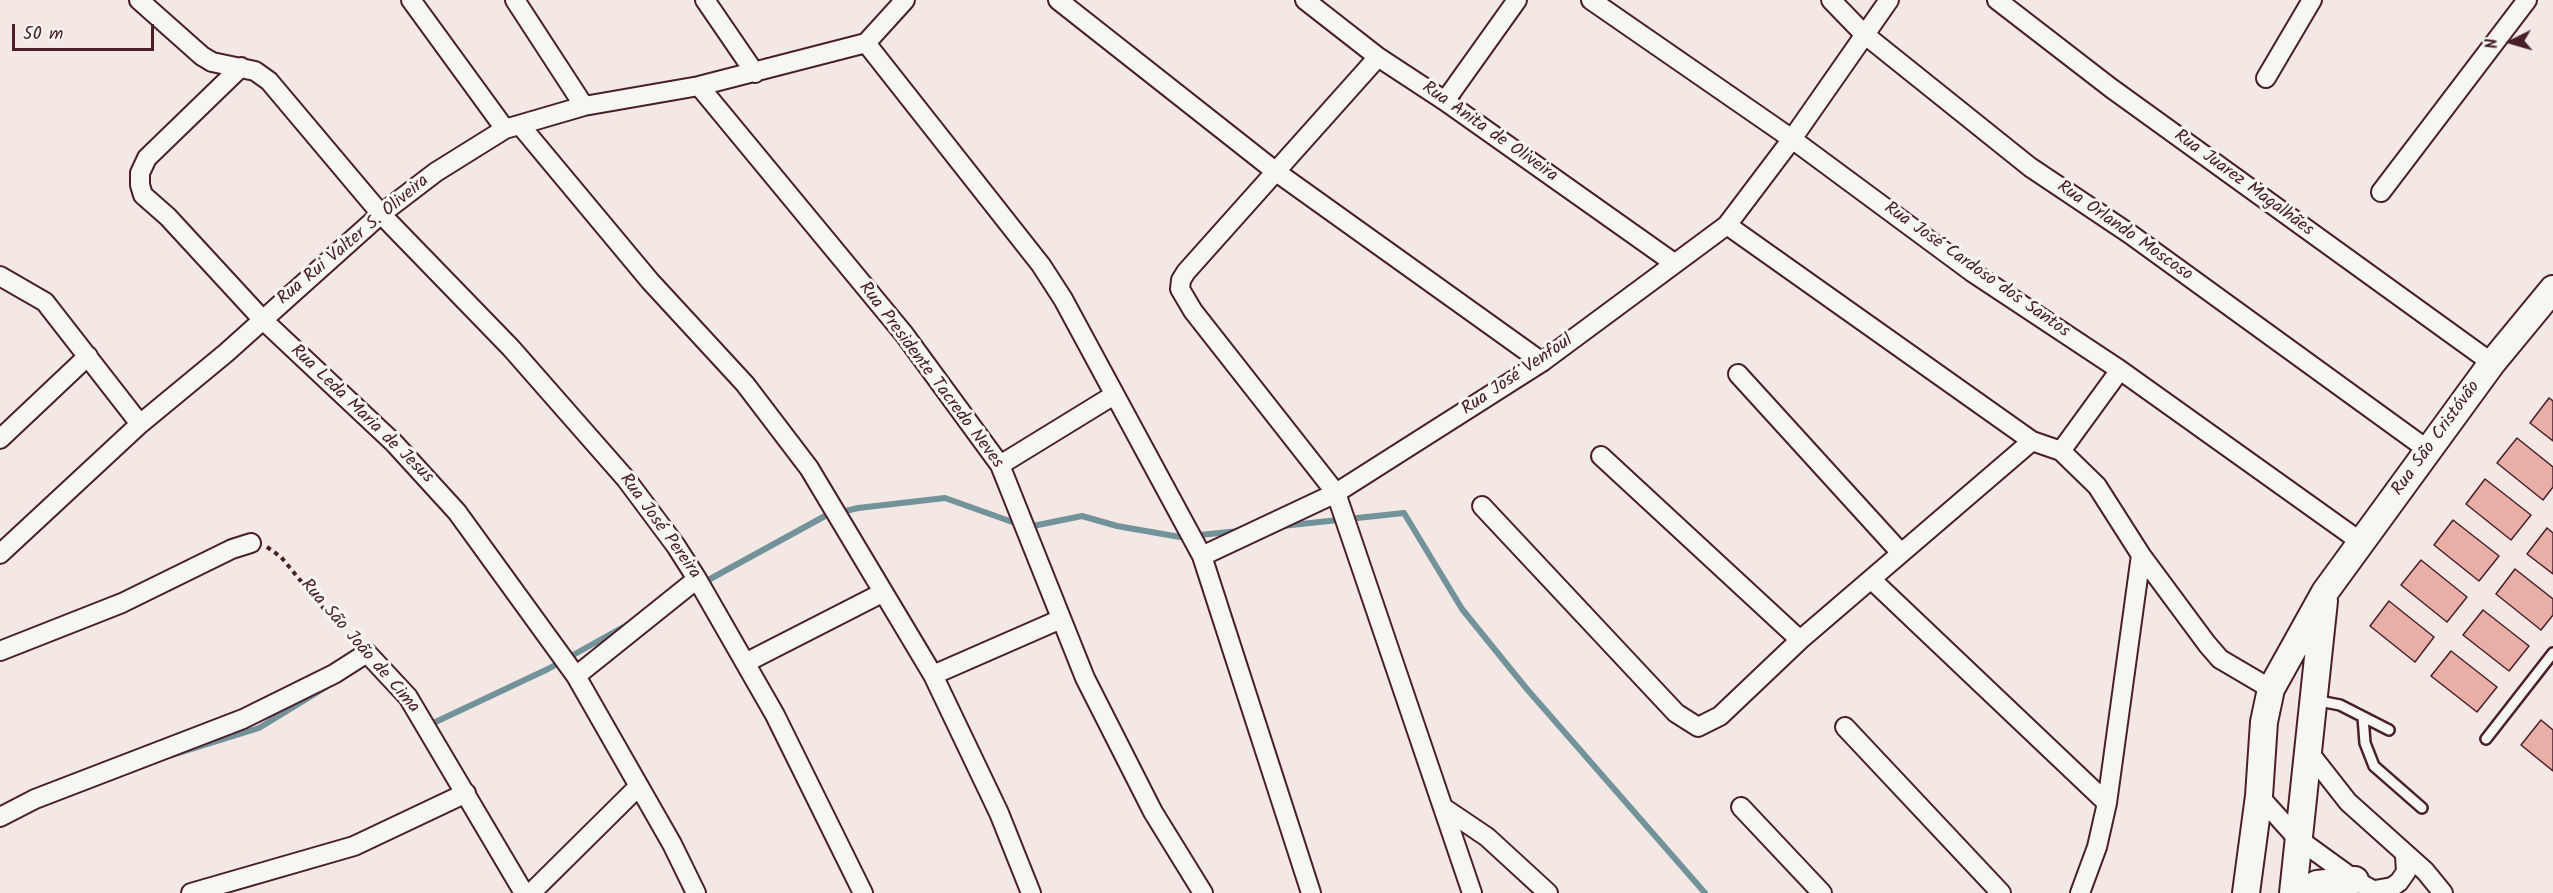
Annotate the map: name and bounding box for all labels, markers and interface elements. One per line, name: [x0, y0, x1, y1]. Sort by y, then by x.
scale bar: [15, 12, 158, 50]
north arrow: [2481, 12, 2541, 72]
text: 50 m: [23, 20, 63, 49]
text: N: [2480, 37, 2505, 50]
street label: Rua Anita de Oliveira: [1417, 78, 1561, 188]
street label: Rua Juarez Magalhães: [2169, 126, 2317, 242]
street label: Rua Rui Valter S. Oliveira: [274, 171, 434, 311]
street label: Rua Orlando Moscoso: [2052, 177, 2196, 287]
street label: Rua José Cardoso dos Santos: [1879, 199, 2073, 343]
street label: Rua Presidente Tacredo Neves: [853, 279, 1007, 473]
street label: Rua José Venfoul: [1458, 331, 1578, 421]
street label: Rua Leda Maria de Jesus: [285, 341, 437, 489]
street label: Rua São Cristóvão: [2388, 378, 2486, 500]
street label: Rua José Pereira: [614, 470, 704, 584]
street label: Rua São João de Cima: [295, 575, 423, 719]

